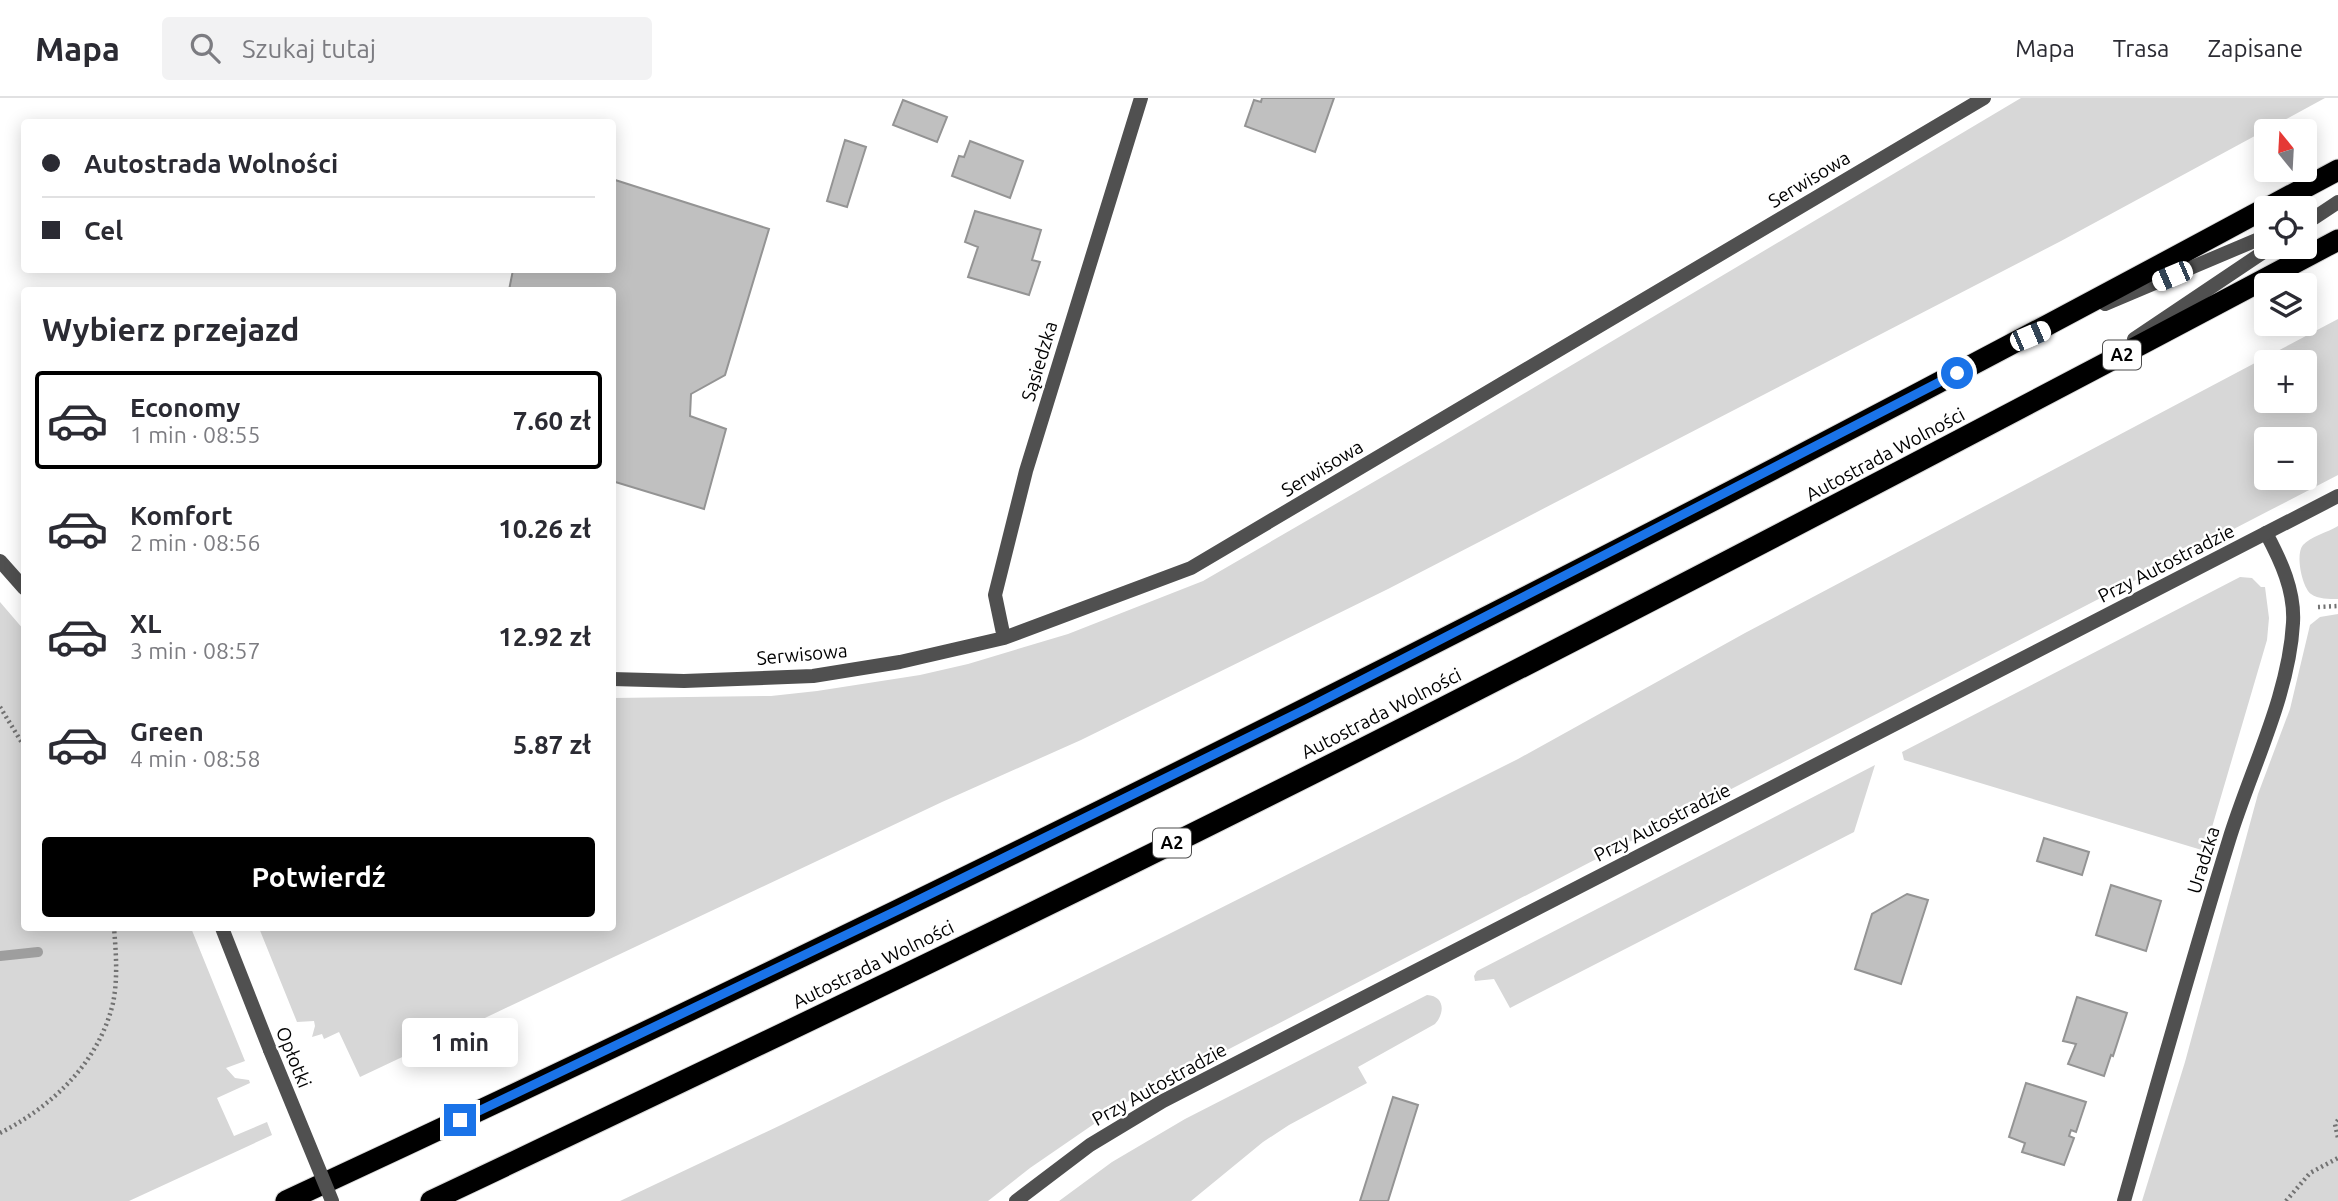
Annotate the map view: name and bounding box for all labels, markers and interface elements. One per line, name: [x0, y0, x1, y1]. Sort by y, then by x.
search box: [162, 17, 652, 80]
icon: search: [186, 29, 224, 67]
text: Mapa: [35, 30, 120, 67]
text: Szukaj tutaj: [242, 34, 376, 63]
text: Mapa: [2015, 35, 2075, 62]
text: Trasa: [2113, 35, 2169, 62]
text: Zapisane: [2207, 35, 2303, 62]
north arrow: [2254, 119, 2317, 182]
map controls: [2254, 119, 2317, 490]
street label: Serwisowa: [1764, 146, 1854, 212]
text: Autostrada Wolności: [84, 149, 338, 178]
button: locate: [2254, 196, 2317, 259]
text: Cel: [84, 216, 123, 245]
car: [2149, 258, 2196, 294]
button: layers: [2254, 273, 2317, 336]
text: Wybierz przejazd: [42, 311, 300, 347]
street label: Sąsiedzka: [1016, 318, 1062, 404]
car: [2007, 318, 2054, 354]
road number: A2: [2103, 341, 2141, 370]
button: +: [2254, 350, 2317, 413]
route start: [1941, 357, 1973, 389]
icon: car: [46, 389, 109, 452]
text: Economy: [130, 393, 240, 422]
street label: Autostrada Wolności: [1802, 403, 1968, 505]
text: 7.60 zł: [513, 406, 591, 435]
text: 1 min · 08:55: [130, 422, 261, 447]
button: −: [2254, 427, 2317, 490]
street label: Serwisowa: [1277, 435, 1367, 501]
icon: car: [46, 497, 109, 560]
text: Komfort: [130, 501, 233, 530]
text: 10.26 zł: [498, 514, 591, 543]
street label: Przy Autostradzie: [2094, 519, 2238, 607]
text: 2 min · 08:56: [130, 530, 261, 555]
icon: car: [46, 605, 109, 668]
text: XL: [130, 609, 161, 638]
text: 12.92 zł: [498, 622, 591, 651]
text: 3 min · 08:57: [130, 638, 261, 663]
street label: Serwisowa: [756, 639, 848, 669]
street label: Autostrada Wolności: [1297, 663, 1465, 763]
icon: car: [46, 713, 109, 776]
text: Green: [130, 717, 204, 746]
text: 5.87 zł: [513, 730, 591, 759]
text: 4 min · 08:58: [130, 746, 261, 771]
street label: Przy Autostradzie: [1590, 778, 1734, 866]
street label: Uradzka: [2182, 824, 2224, 896]
road number: A2: [1153, 828, 1191, 858]
button: Potwierdź: [42, 837, 595, 917]
street label: Autostrada Wolności: [789, 915, 957, 1013]
callout: 1 min: [402, 1018, 518, 1068]
street label: Opłotki: [272, 1023, 316, 1091]
text: 1 min: [431, 1030, 489, 1055]
street label: Przy Autostradzie: [1088, 1038, 1230, 1130]
route end: [444, 1104, 476, 1136]

